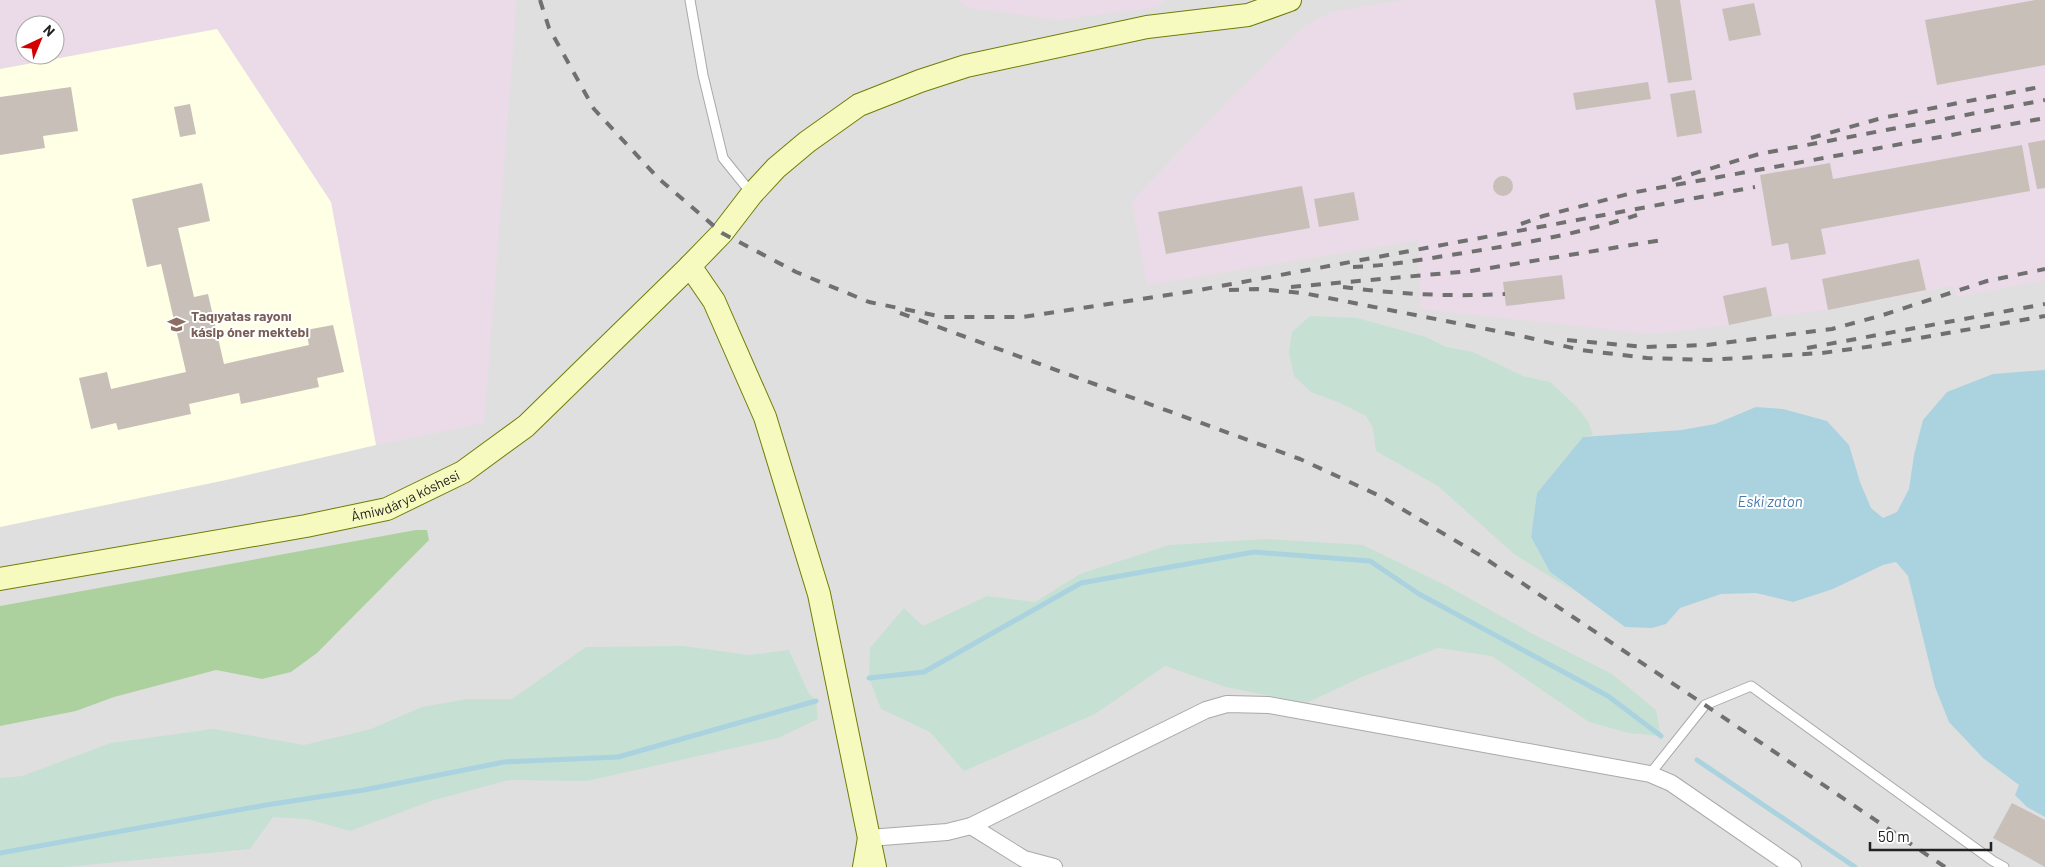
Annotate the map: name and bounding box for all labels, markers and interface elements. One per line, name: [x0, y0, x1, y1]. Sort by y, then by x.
north arrow: [15, 15, 65, 65]
text: N: [40, 21, 59, 40]
place label: Taqıyatas rayonı kásip óner mektebi: [191, 307, 309, 340]
school or university icon: Taqıyatas rayonı kásip óner mektebi: [167, 314, 187, 334]
street label: Ámiwdárya kóshesi: [350, 466, 462, 524]
water label: Eski zaton: [1738, 492, 1803, 510]
scale bar: [1870, 820, 1991, 852]
text: 50 m: [1878, 827, 1910, 845]

